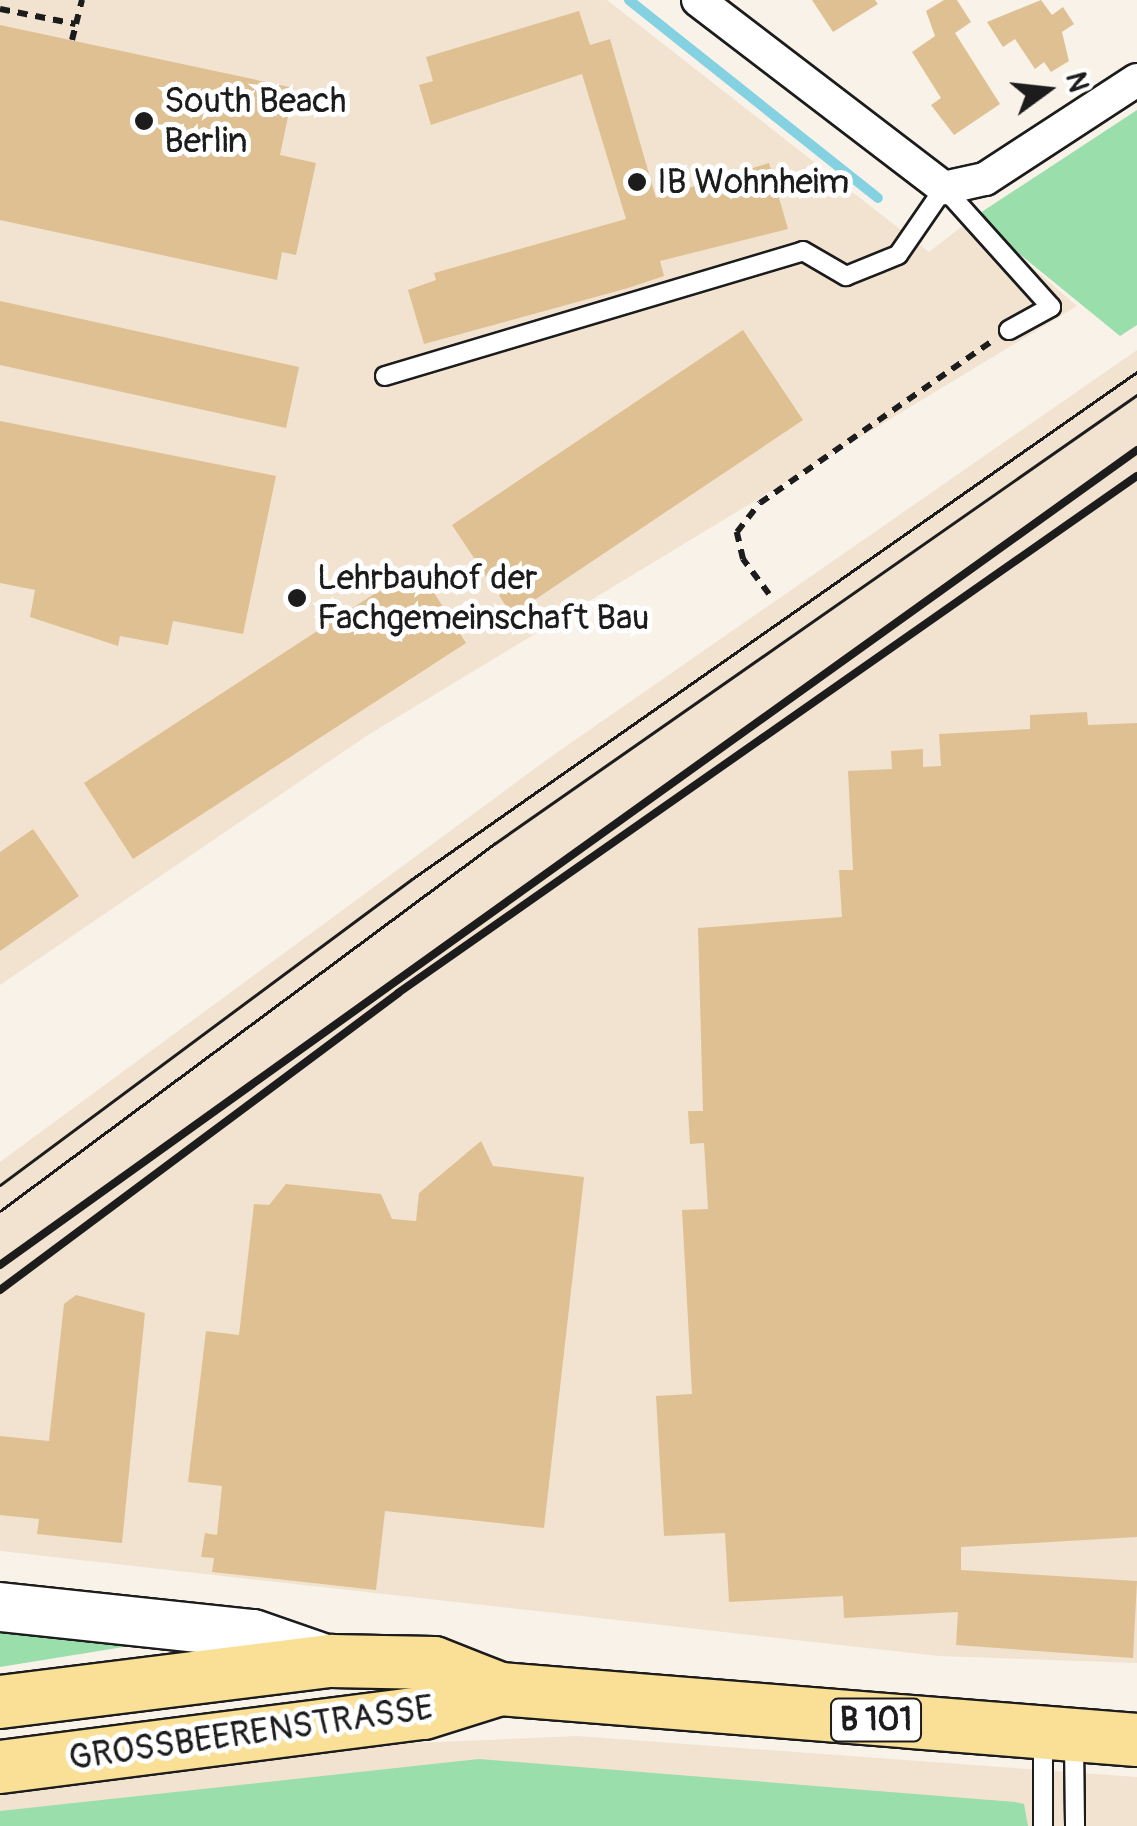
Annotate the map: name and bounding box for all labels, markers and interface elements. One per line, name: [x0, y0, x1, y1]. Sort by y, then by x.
north arrow: [997, 40, 1097, 140]
text: N: [1057, 68, 1096, 96]
place label: South Beach Berlin: [164, 80, 346, 162]
marker: South Beach Berlin: [133, 110, 155, 132]
place label: IB Wohnheim: [657, 161, 849, 203]
marker: IB Wohnheim: [626, 171, 648, 193]
place label: Lehrbauhof der Fachgemeinschaft Bau: [317, 557, 649, 639]
marker: Lehrbauhof der Fachgemeinschaft Bau: [286, 587, 308, 609]
street label: GROSSBEERENSTRASSE: [66, 1687, 436, 1779]
road number: B 101: [828, 1693, 924, 1747]

